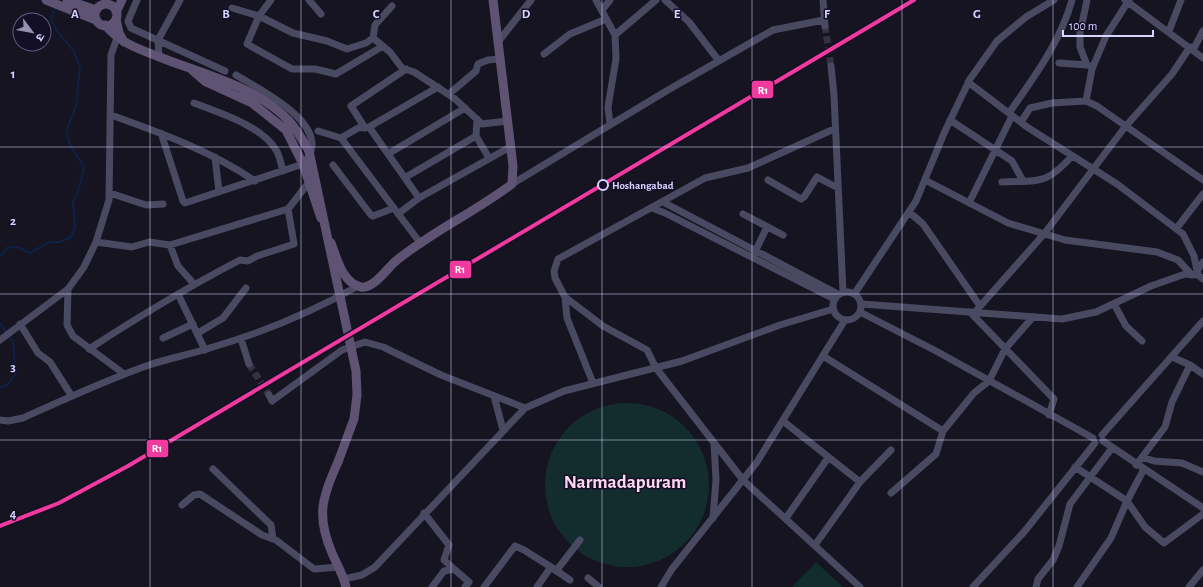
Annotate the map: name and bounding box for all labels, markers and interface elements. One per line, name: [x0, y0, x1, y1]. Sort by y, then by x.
text: A: [71, 8, 79, 21]
text: B: [222, 8, 230, 21]
text: C: [373, 8, 380, 21]
text: D: [522, 8, 531, 21]
text: E: [674, 8, 681, 21]
text: F: [824, 8, 831, 21]
text: G: [973, 8, 981, 21]
north arrow: [12, 12, 52, 52]
scale bar: [1063, 12, 1153, 38]
text: 100 m: [1069, 20, 1097, 32]
text: उ: [33, 31, 46, 43]
text: 1: [11, 68, 15, 81]
line badge: R1: [751, 80, 774, 99]
text: R1: [758, 85, 768, 96]
marker: Hoshangabad: [597, 179, 609, 191]
place label: Hoshangabad: [612, 180, 674, 191]
text: 2: [10, 215, 16, 228]
line badge: R1: [449, 260, 472, 279]
text: R1: [455, 264, 465, 275]
text: 3: [10, 361, 16, 374]
line badge: R1: [146, 439, 169, 458]
text: R1: [152, 443, 162, 454]
district label: Narmadapuram: [564, 473, 686, 492]
text: 4: [10, 508, 17, 521]

